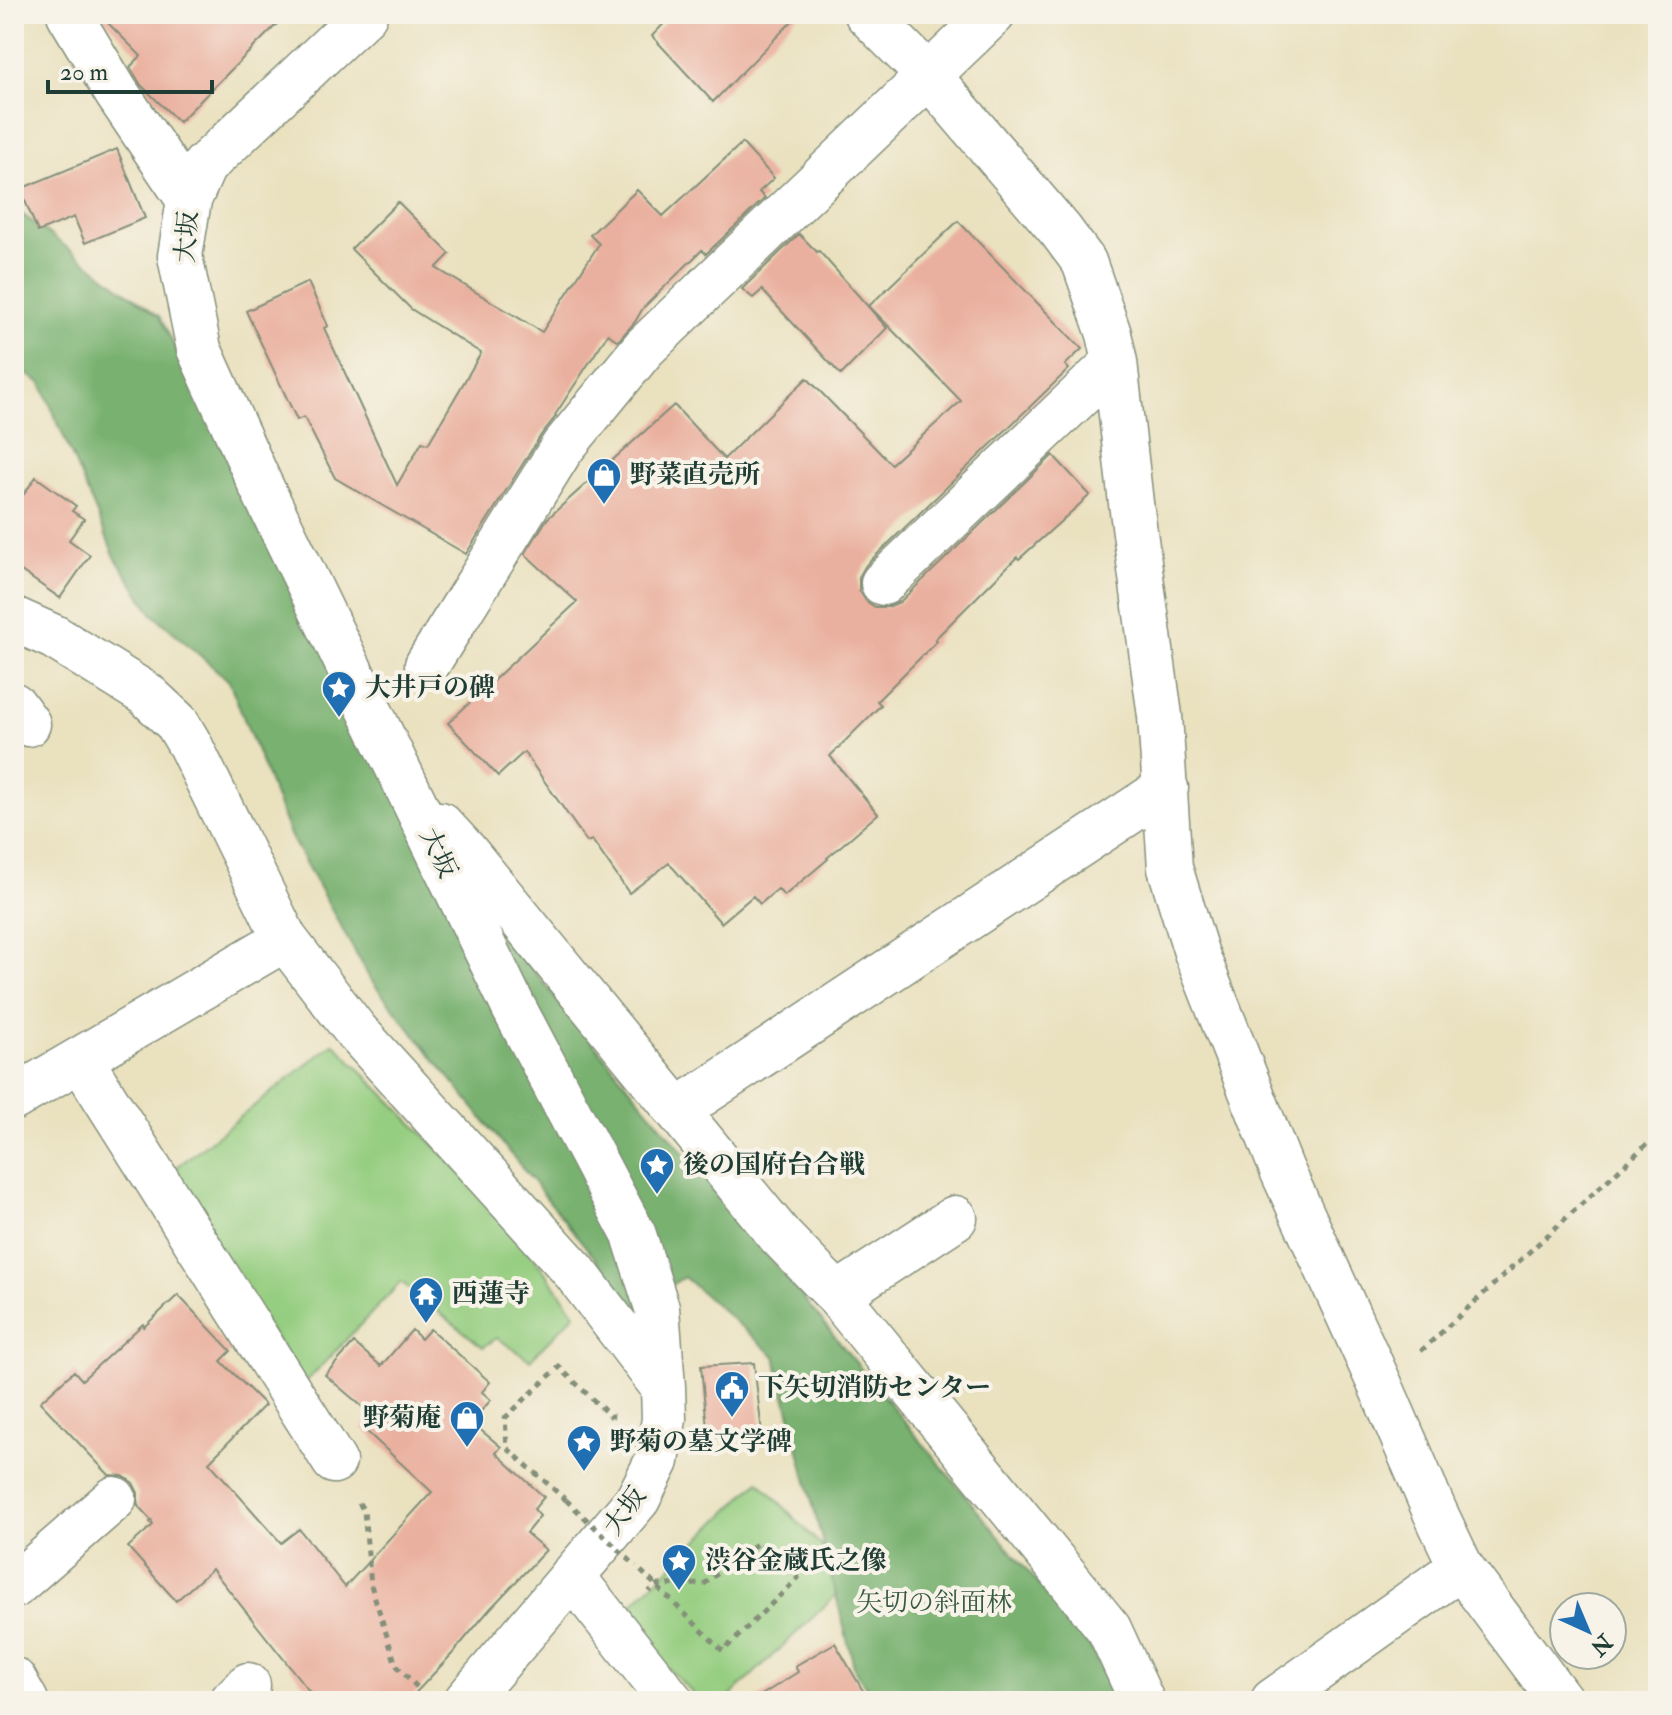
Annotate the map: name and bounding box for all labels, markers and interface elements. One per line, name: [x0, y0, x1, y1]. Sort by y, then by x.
scale bar: [48, 44, 212, 94]
text: 20 m: [60, 57, 109, 88]
street label: 大坂: [169, 210, 205, 264]
shop icon: 野菜直売所: [585, 456, 623, 506]
place label: 野菜直売所: [630, 459, 760, 491]
place icon: 大井戸の碑: [320, 669, 358, 719]
place label: 大井戸の碑: [365, 672, 495, 704]
street label: 大坂: [412, 823, 464, 883]
place icon: 後の国府台合戦: [638, 1146, 676, 1196]
place label: 後の国府台合戦: [683, 1149, 865, 1181]
temple icon: 西蓮寺: [407, 1275, 445, 1325]
place label: 西蓮寺: [452, 1278, 530, 1310]
public building icon: 下矢切消防センター: [713, 1369, 751, 1419]
place label: 下矢切消防センター: [758, 1372, 991, 1404]
shop icon: 野菊庵: [448, 1399, 486, 1449]
place label: 野菊庵: [363, 1402, 441, 1434]
place icon: 野菊の墓文学碑: [565, 1423, 603, 1473]
place label: 野菊の墓文学碑: [610, 1426, 792, 1458]
street label: 大坂: [597, 1481, 653, 1541]
place icon: 渋谷金蔵氏之像: [660, 1542, 698, 1592]
place label: 渋谷金蔵氏之像: [705, 1545, 887, 1577]
park label: 矢切の斜面林: [856, 1587, 1012, 1619]
north arrow: [1548, 1591, 1628, 1671]
text: N: [1584, 1627, 1619, 1662]

